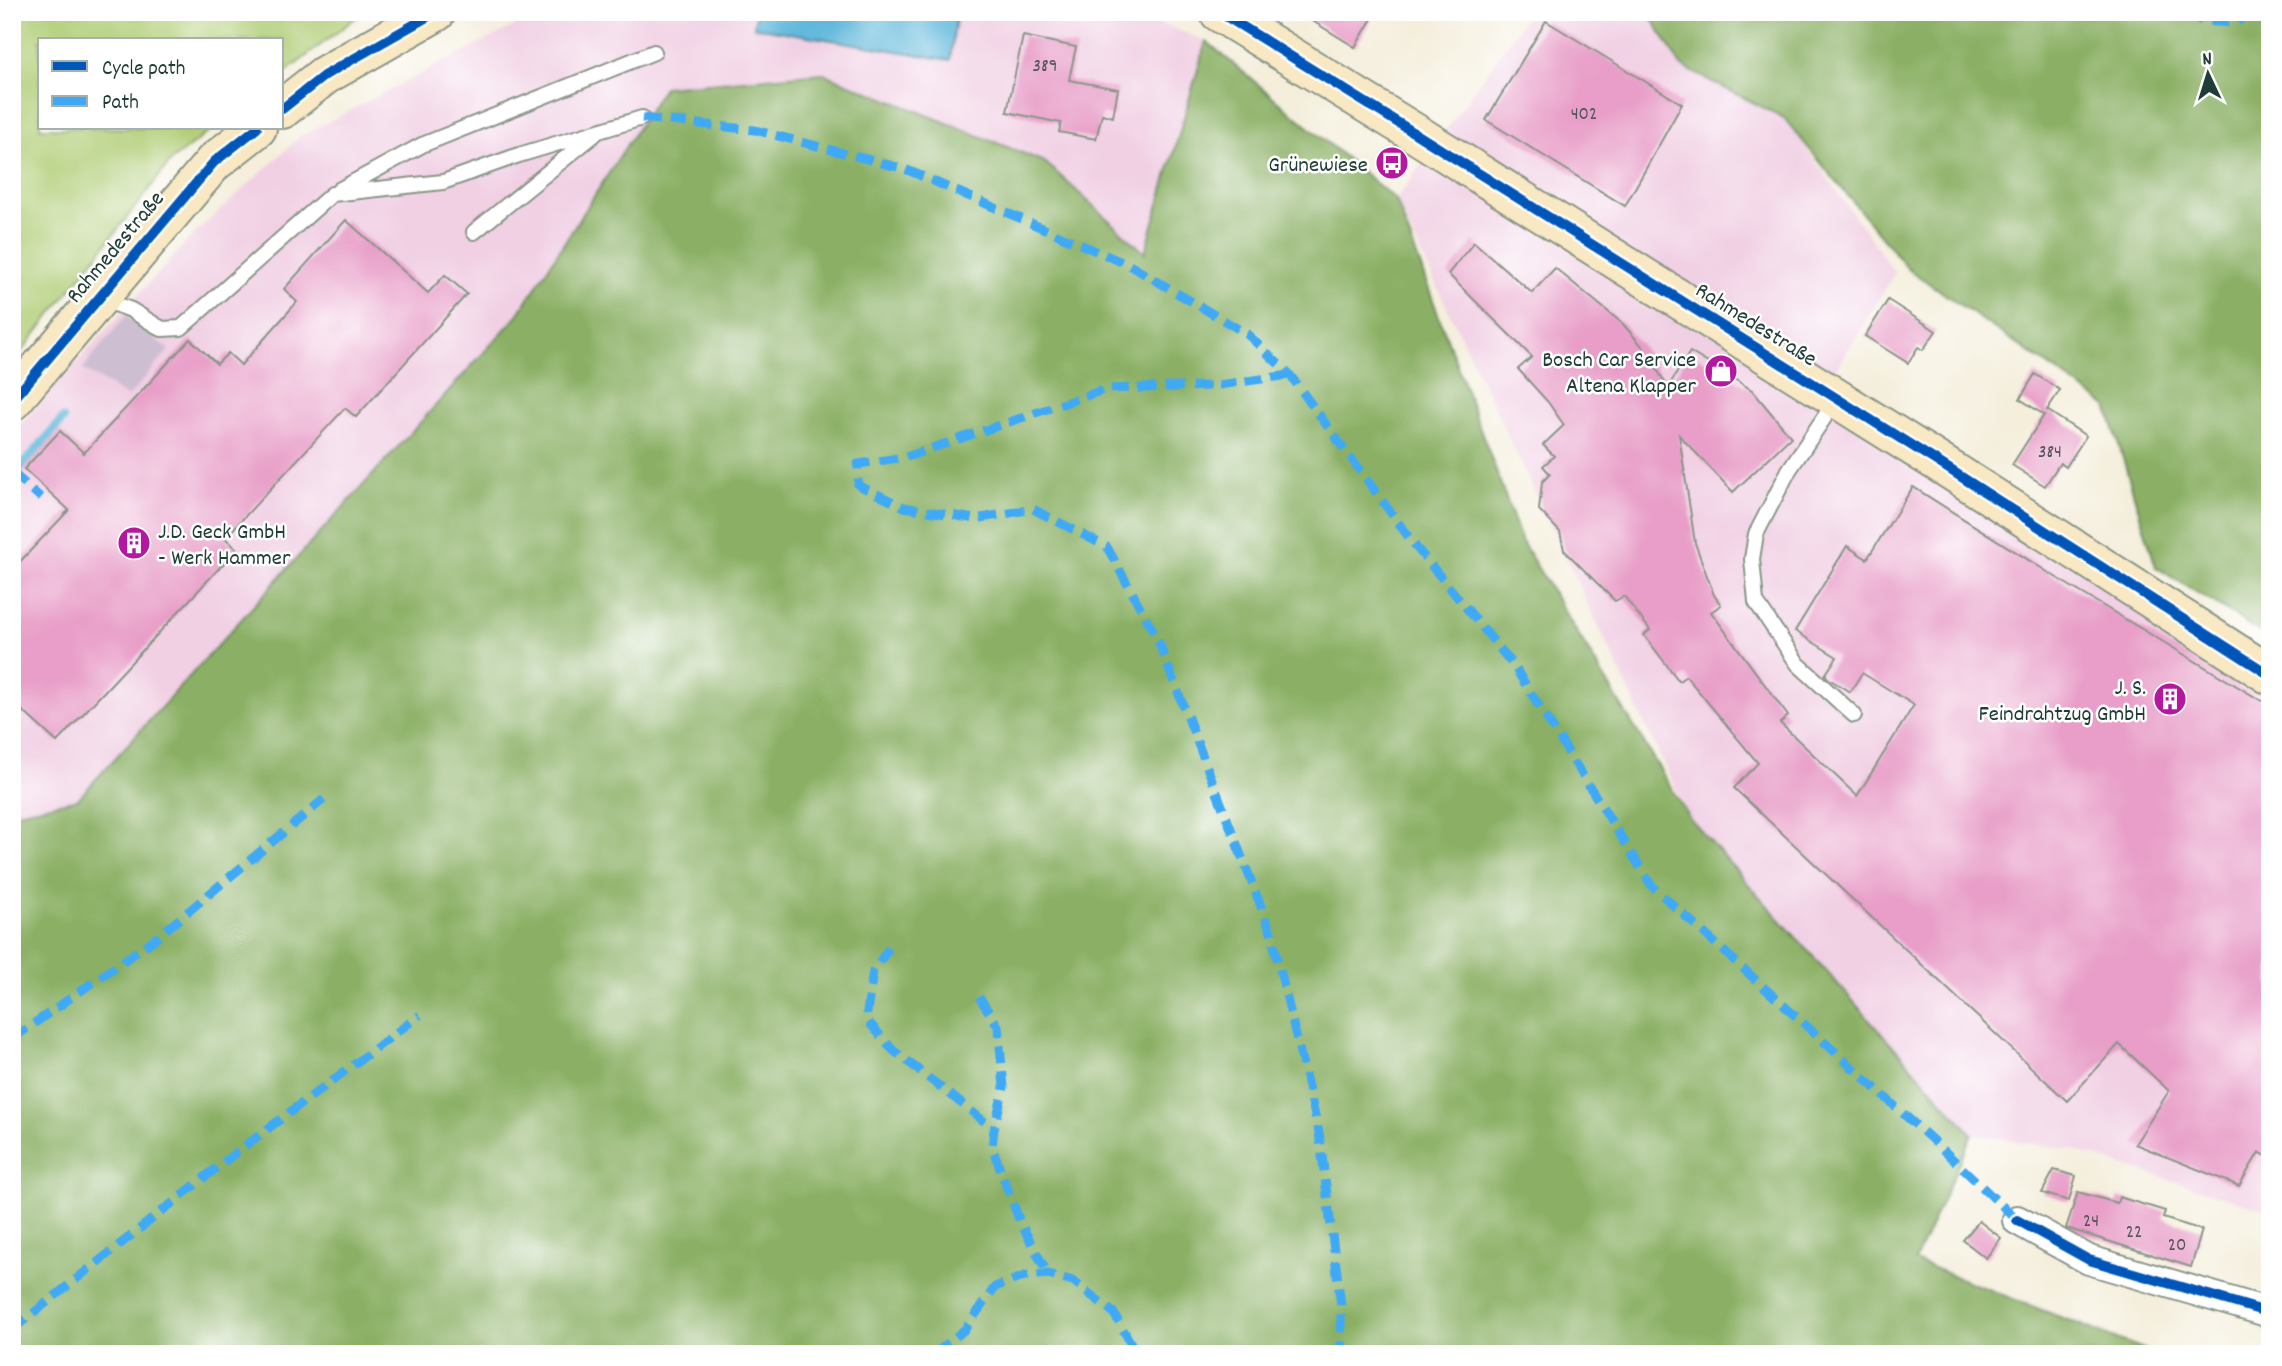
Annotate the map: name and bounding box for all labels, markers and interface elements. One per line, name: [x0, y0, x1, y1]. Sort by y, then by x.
legend: [38, 38, 284, 130]
north arrow: [2174, 38, 2244, 108]
text: N: [2201, 47, 2213, 74]
house number: 389: [1033, 54, 1057, 81]
text: Cycle path: [102, 55, 185, 85]
text: Path: [102, 89, 139, 119]
house number: 402: [1571, 102, 1597, 129]
bus stop icon: Grünewiese: [1373, 144, 1411, 182]
place label: Grünewiese: [1268, 150, 1368, 183]
street label: Rahmedestraße: [60, 185, 174, 312]
street label: Rahmedestraße: [1688, 275, 1822, 376]
place label: Bosch Car Service Altena Klapper: [1542, 345, 1696, 404]
shop icon: Bosch Car Service Altena Klapper: [1702, 352, 1740, 390]
house number: 384: [2038, 440, 2062, 467]
place label: J.D. Geck GmbH - Werk Hammer: [158, 517, 291, 576]
building icon: J.D. Geck GmbH - Werk Hammer: [115, 524, 153, 562]
place label: J. S. Feindrahtzug GmbH: [1979, 673, 2146, 732]
building icon: J. S. Feindrahtzug GmbH: [2151, 680, 2189, 718]
house number: 24: [2083, 1209, 2099, 1236]
house number: 22: [2126, 1220, 2142, 1247]
house number: 20: [2168, 1233, 2186, 1260]

